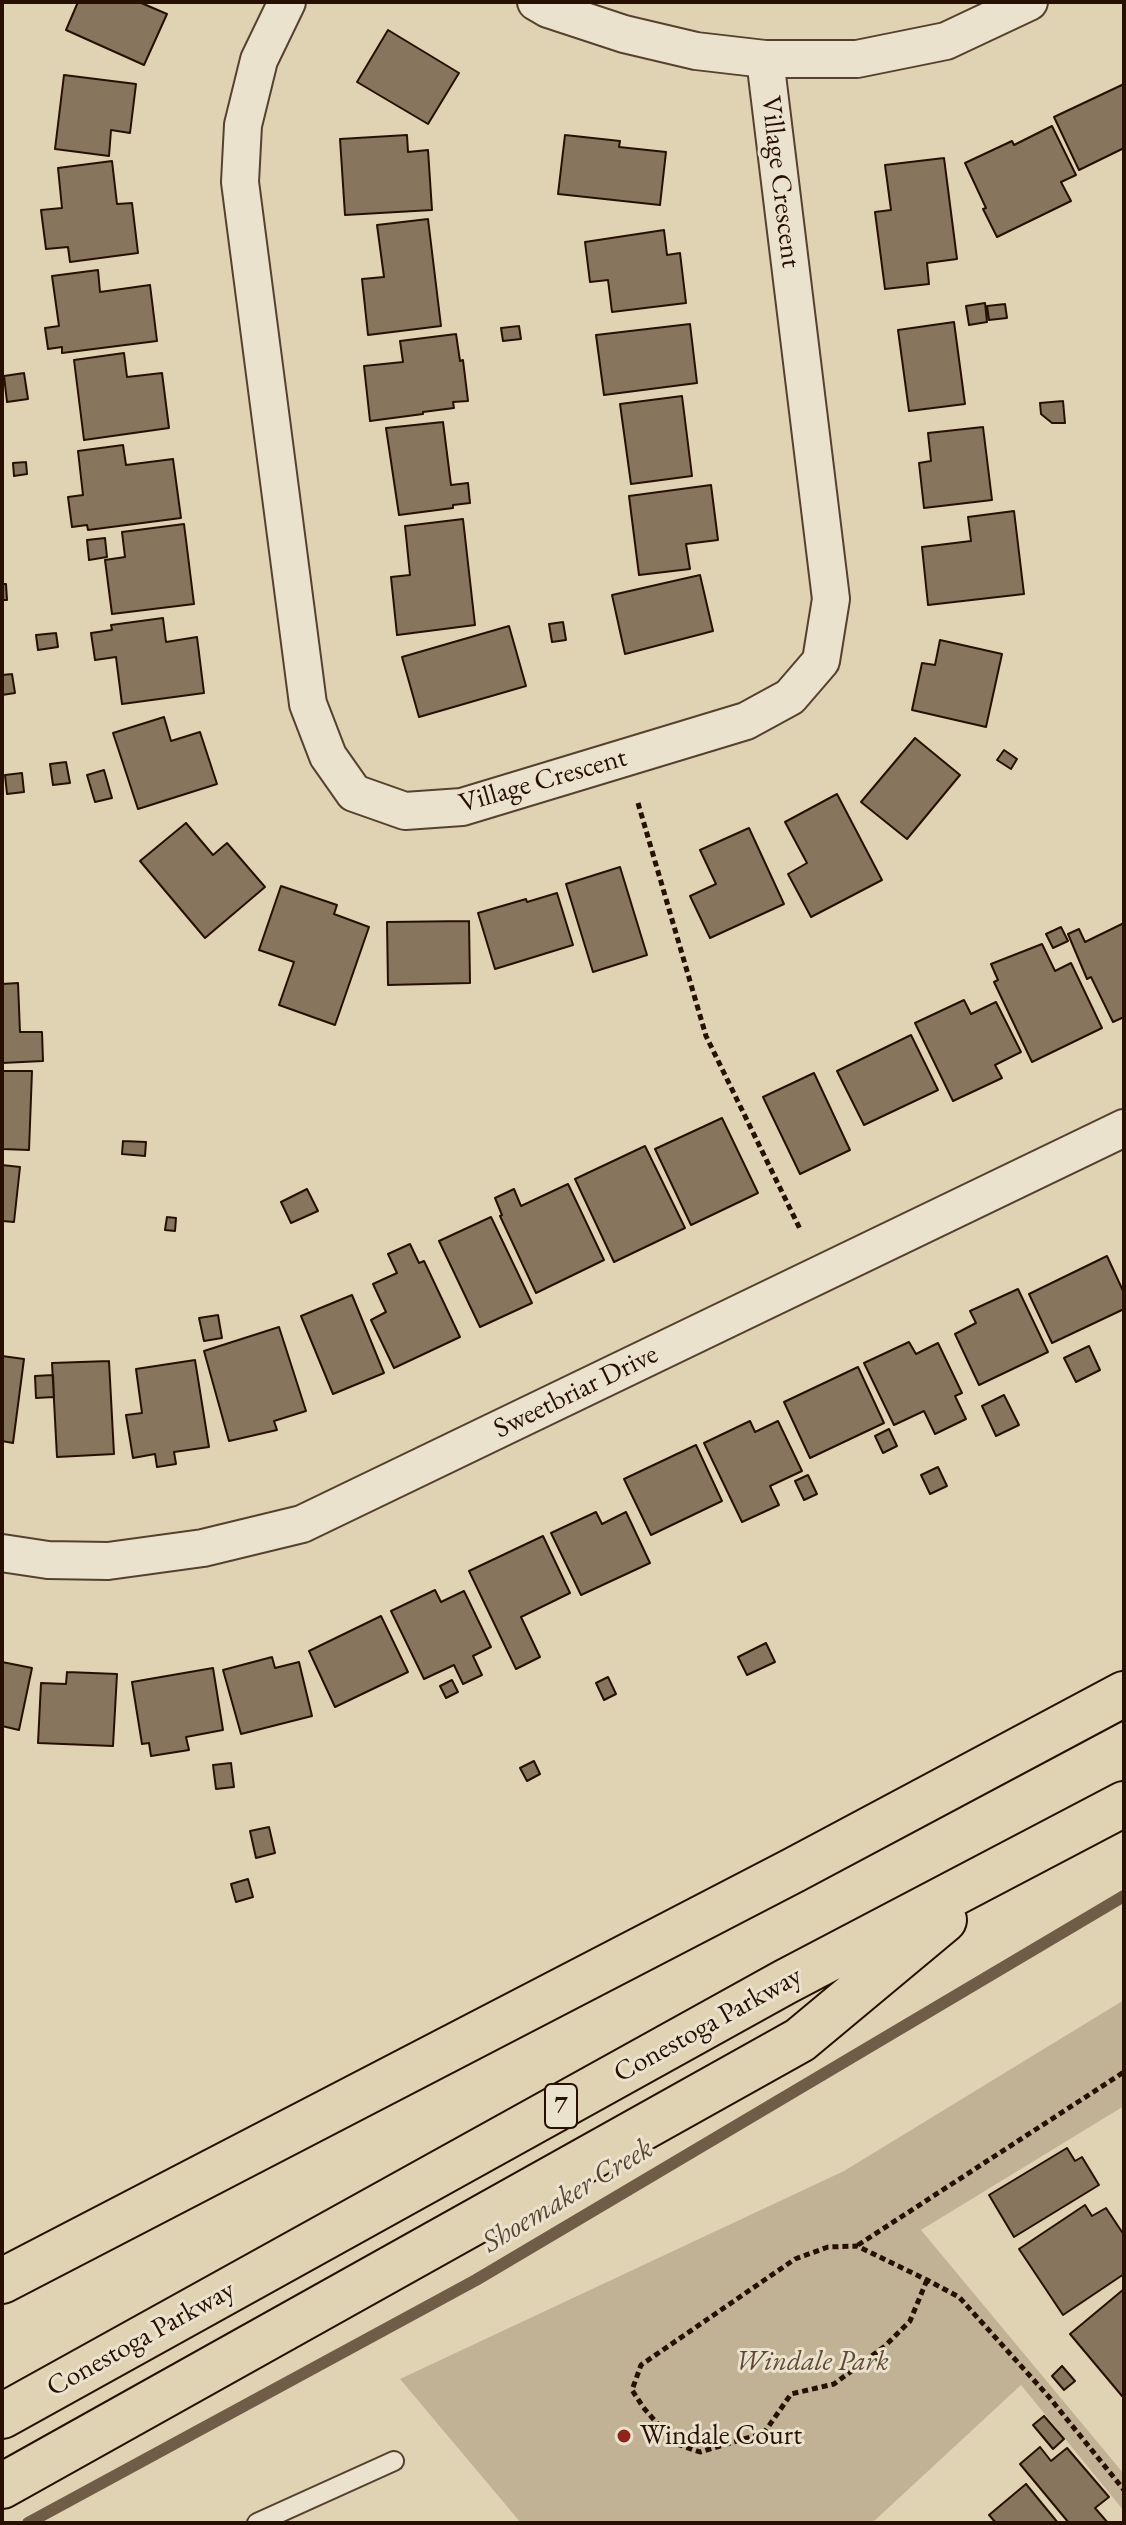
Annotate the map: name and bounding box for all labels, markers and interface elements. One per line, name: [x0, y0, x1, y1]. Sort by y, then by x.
street label: Village Crescent: [753, 94, 807, 270]
street label: Village Crescent: [455, 741, 631, 821]
street label: Sweetbriar Drive: [488, 1338, 664, 1446]
street label: Conestoga Parkway: [608, 1959, 808, 2091]
road number: 7: [545, 2084, 577, 2128]
water label: Shoemaker Creek: [476, 2131, 660, 2261]
street label: Conestoga Parkway: [41, 2273, 241, 2405]
park label: Windale Park: [735, 2345, 889, 2379]
place label: Windale Court: [640, 2419, 802, 2453]
marker: Windale Court: [615, 2427, 633, 2445]

